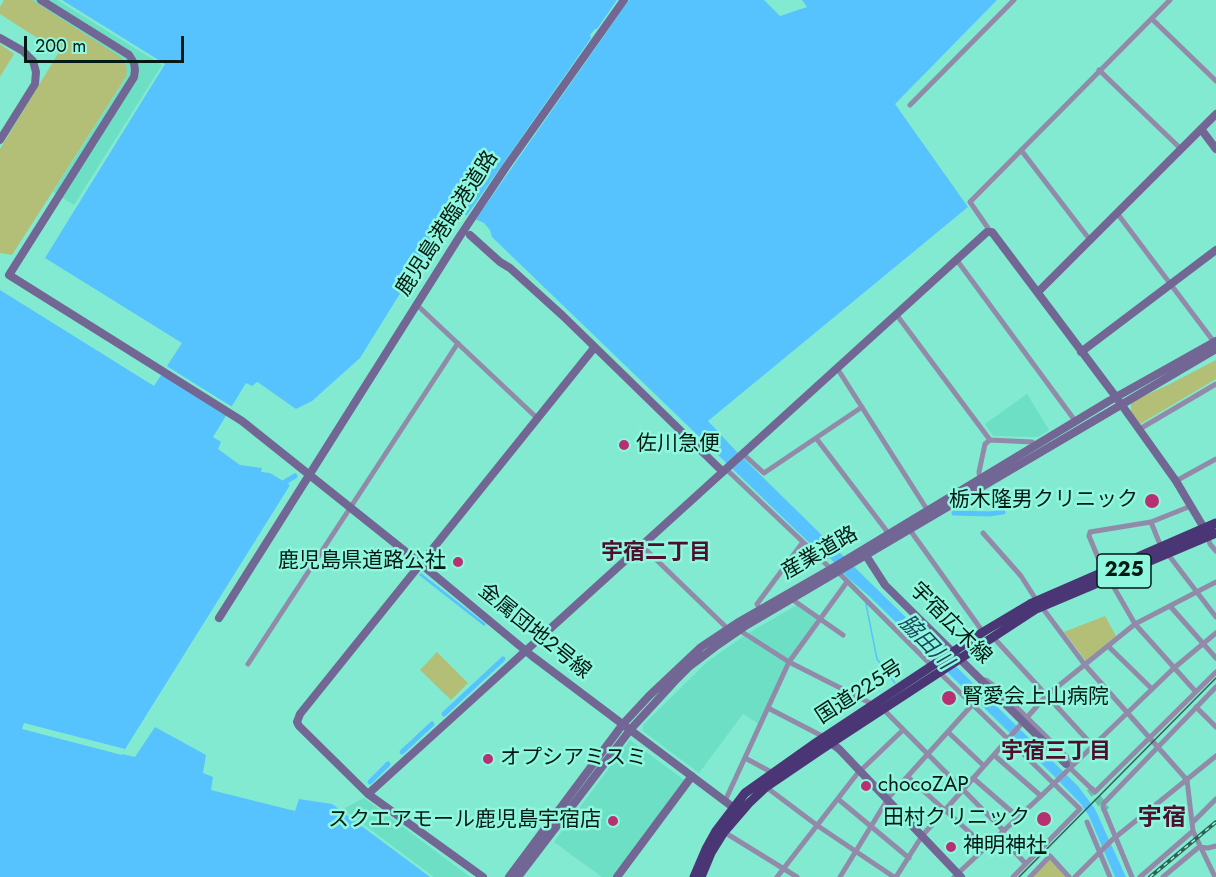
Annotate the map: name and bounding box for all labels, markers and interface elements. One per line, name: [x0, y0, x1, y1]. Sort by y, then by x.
scale bar: [27, 24, 188, 62]
text: 200 m: [35, 33, 86, 59]
street label: 鹿児島港臨港道路: [392, 147, 504, 301]
place label: 佐川急便: [636, 432, 720, 458]
marker: 佐川急便: [617, 438, 631, 452]
place label: 栃木隆男クリニック: [949, 488, 1138, 514]
marker: 栃木隆男クリニック: [1143, 492, 1161, 510]
street label: 産業道路: [777, 522, 863, 586]
district label: 宇宿二丁目: [601, 541, 711, 567]
place label: 鹿児島県道路公社: [278, 549, 446, 575]
road number: 225: [1097, 554, 1151, 588]
marker: 鹿児島県道路公社: [451, 555, 465, 569]
street label: 宇宿広木線: [904, 578, 996, 670]
street label: 金属団地2号線: [472, 579, 596, 685]
water label: 脇田川: [893, 610, 957, 676]
street label: 国道225号: [812, 656, 908, 730]
place label: 腎愛会上山病院: [962, 685, 1109, 711]
marker: 腎愛会上山病院: [940, 689, 958, 707]
district label: 宇宿三丁目: [1001, 740, 1111, 766]
place label: オプシアミスミ: [500, 746, 647, 772]
marker: オプシアミスミ: [481, 752, 495, 766]
place label: chocoZAP: [878, 773, 969, 799]
marker: chocoZAP: [859, 779, 873, 793]
district label: 宇宿: [1138, 805, 1186, 833]
place label: 田村クリニック: [883, 806, 1030, 832]
place label: スクエアモール鹿児島宇宿店: [328, 808, 601, 834]
marker: 田村クリニック: [1035, 810, 1053, 828]
marker: スクエアモール鹿児島宇宿店: [606, 814, 620, 828]
place label: 神明神社: [963, 834, 1047, 860]
marker: 神明神社: [944, 840, 958, 854]

